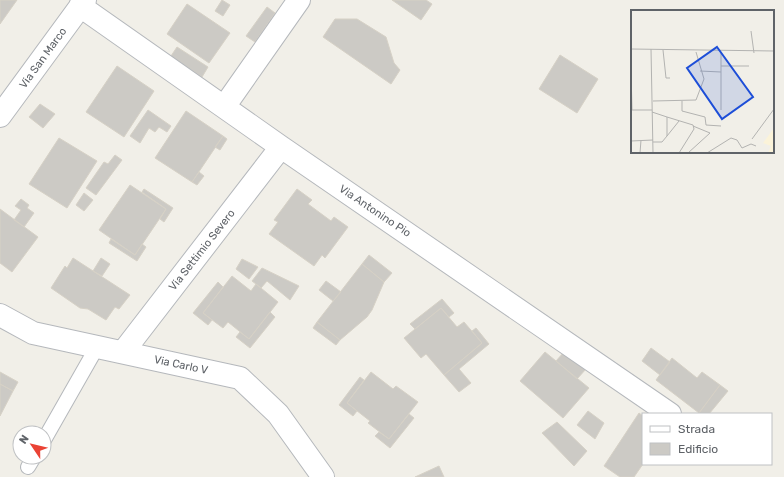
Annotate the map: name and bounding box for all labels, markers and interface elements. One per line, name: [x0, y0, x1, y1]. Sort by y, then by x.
inset map: [631, 10, 774, 153]
street label: Via San Marco: [17, 25, 69, 91]
street label: Via Antonino Pio: [337, 182, 413, 240]
street label: Via Settimio Severo: [166, 207, 238, 293]
street label: Via Carlo V: [153, 353, 209, 377]
legend: [642, 413, 772, 465]
text: Strada: [678, 422, 715, 436]
north arrow: [12, 425, 52, 465]
text: N: [17, 433, 32, 447]
text: Edificio: [678, 442, 718, 456]

